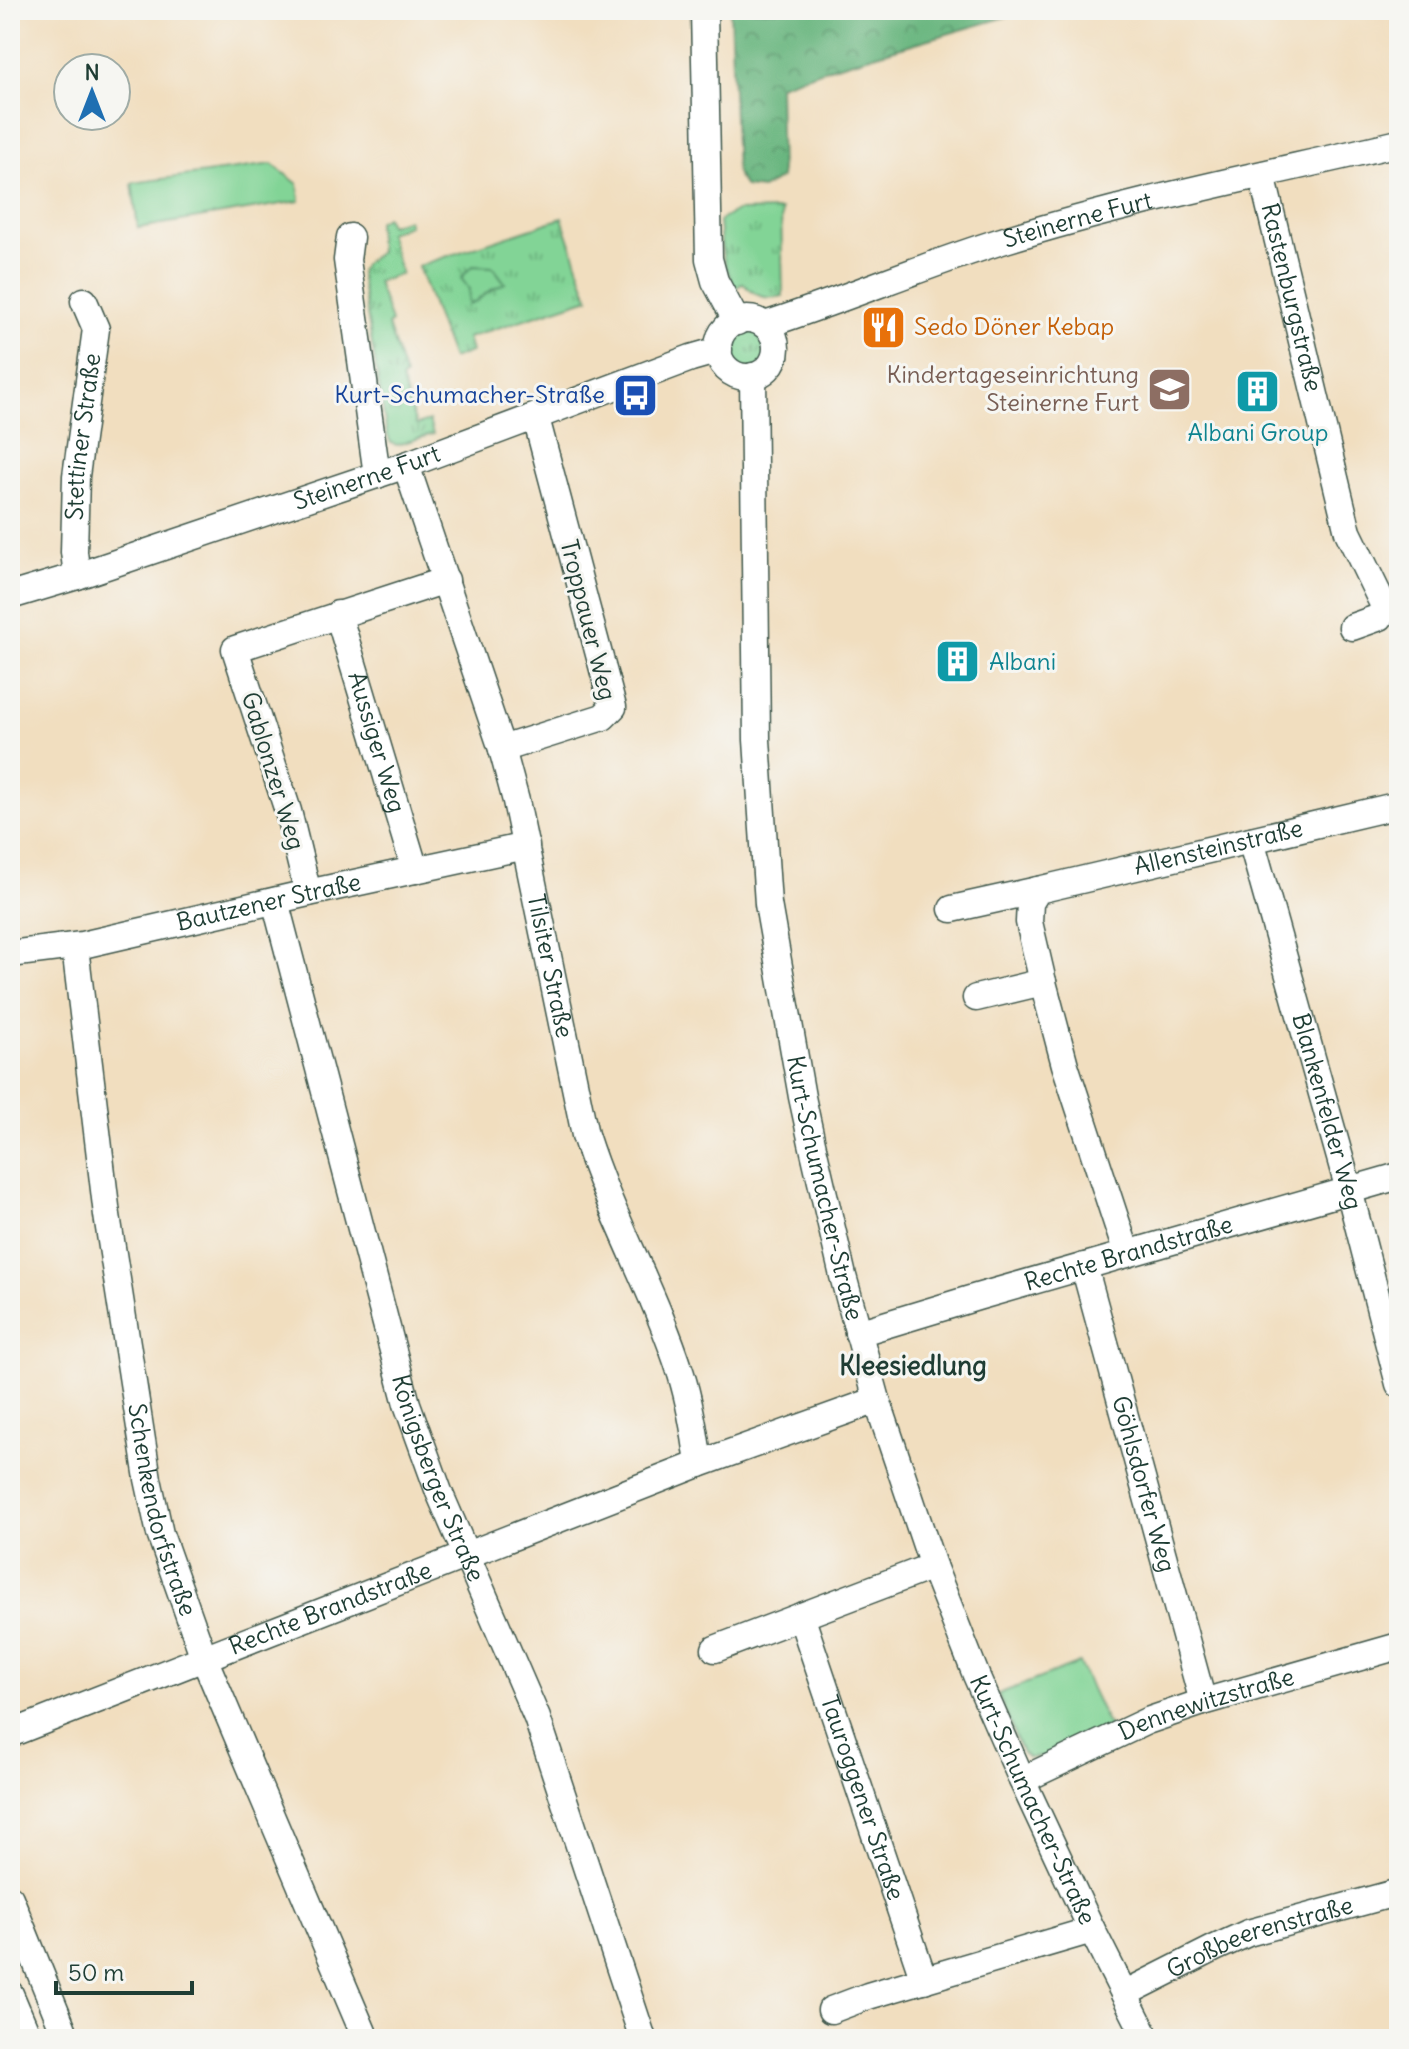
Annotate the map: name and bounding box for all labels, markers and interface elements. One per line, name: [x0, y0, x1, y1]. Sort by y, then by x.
north arrow: [52, 52, 132, 132]
text: N: [84, 58, 100, 86]
street label: Steinerne Furt: [999, 184, 1155, 254]
street label: Rastenburgstraße: [1255, 200, 1330, 395]
restaurant icon: Sedo Döner Kebap: [859, 303, 907, 351]
place label: Sedo Döner Kebap: [914, 311, 1114, 341]
street label: Stettiner Straße: [59, 351, 107, 521]
place label: Kindertageseinrichtung Steinerne Furt: [887, 359, 1139, 417]
school or university icon: Kindertageseinrichtung Steinerne Furt: [1146, 365, 1194, 413]
building icon: Albani Group: [1234, 367, 1282, 415]
bus stop icon: Kurt-Schumacher-Straße: [612, 371, 660, 419]
place label: Kurt-Schumacher-Straße: [334, 379, 605, 409]
place label: Albani Group: [1188, 417, 1328, 447]
street label: Steinerne Furt: [289, 438, 444, 516]
street label: Troppauer Weg: [555, 536, 623, 703]
building icon: Albani: [934, 638, 982, 686]
place label: Albani: [989, 646, 1056, 676]
street label: Aussiger Weg: [342, 668, 413, 816]
street label: Gablonzer Weg: [236, 688, 312, 853]
street label: Allensteinstraße: [1131, 812, 1305, 881]
street label: Bautzener Straße: [173, 866, 363, 937]
street label: Tilsiter Straße: [522, 891, 581, 1040]
street label: Blankenfelder Weg: [1286, 1010, 1369, 1213]
street label: Kurt-Schumacher-Straße: [781, 1053, 870, 1324]
street label: Rechte Brandstraße: [1021, 1208, 1236, 1297]
district label: Kleesiedlung: [839, 1349, 987, 1382]
street label: Königsberger Straße: [386, 1371, 492, 1586]
street label: Göhlsdorfer Weg: [1106, 1392, 1183, 1575]
street label: Schenkendorfstraße: [122, 1401, 204, 1620]
street label: Rechte Brandstraße: [224, 1554, 436, 1661]
street label: Dennewitzstraße: [1113, 1661, 1297, 1746]
street label: Kurt-Schumacher-Straße: [964, 1670, 1103, 1929]
street label: Tauroggener Straße: [815, 1691, 912, 1904]
street label: Großbeerenstraße: [1161, 1889, 1356, 1984]
scale bar: [56, 1945, 192, 1995]
text: 50 m: [68, 1957, 124, 1987]

